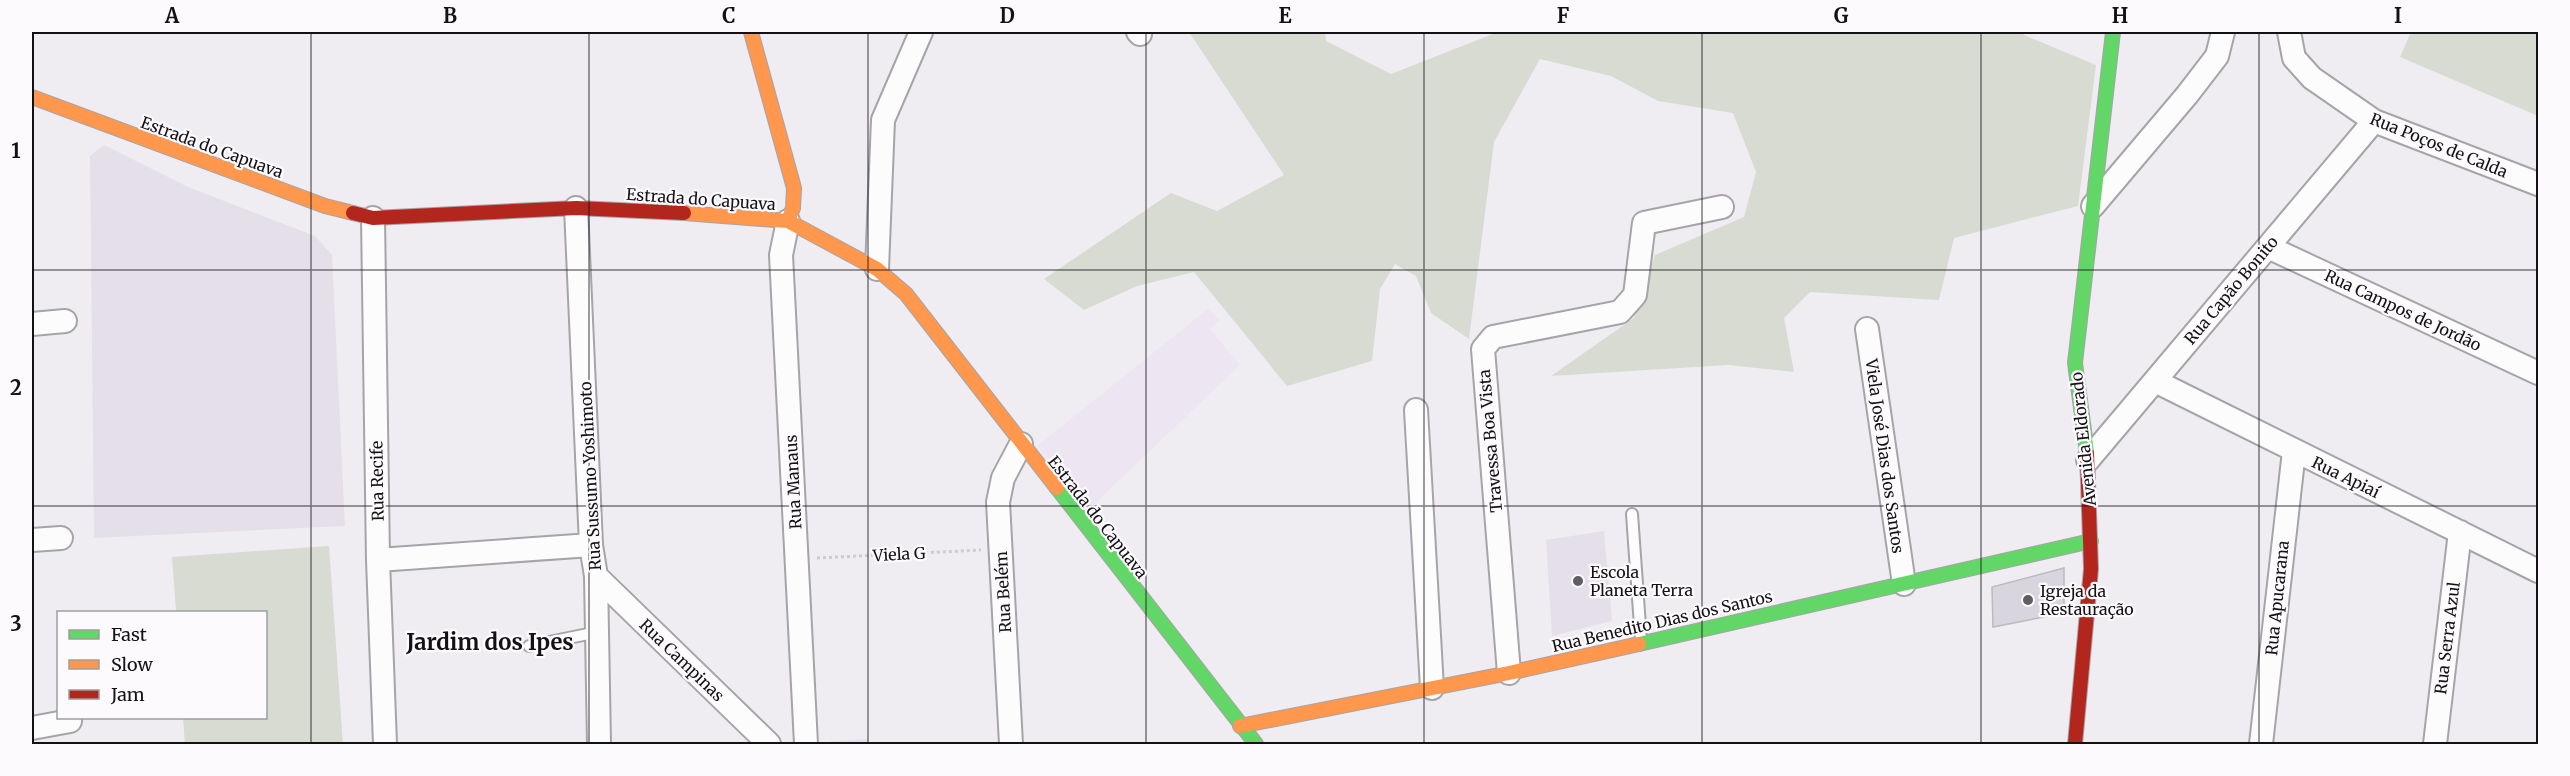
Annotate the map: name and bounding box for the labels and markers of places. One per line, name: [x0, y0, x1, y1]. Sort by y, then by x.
place label: Escola Planeta Terra: [1590, 562, 1694, 600]
marker: Escola Planeta Terra: [1571, 574, 1585, 588]
place label: Igreja da Restauração: [2040, 581, 2134, 619]
marker: Igreja da Restauração: [2021, 593, 2035, 607]

